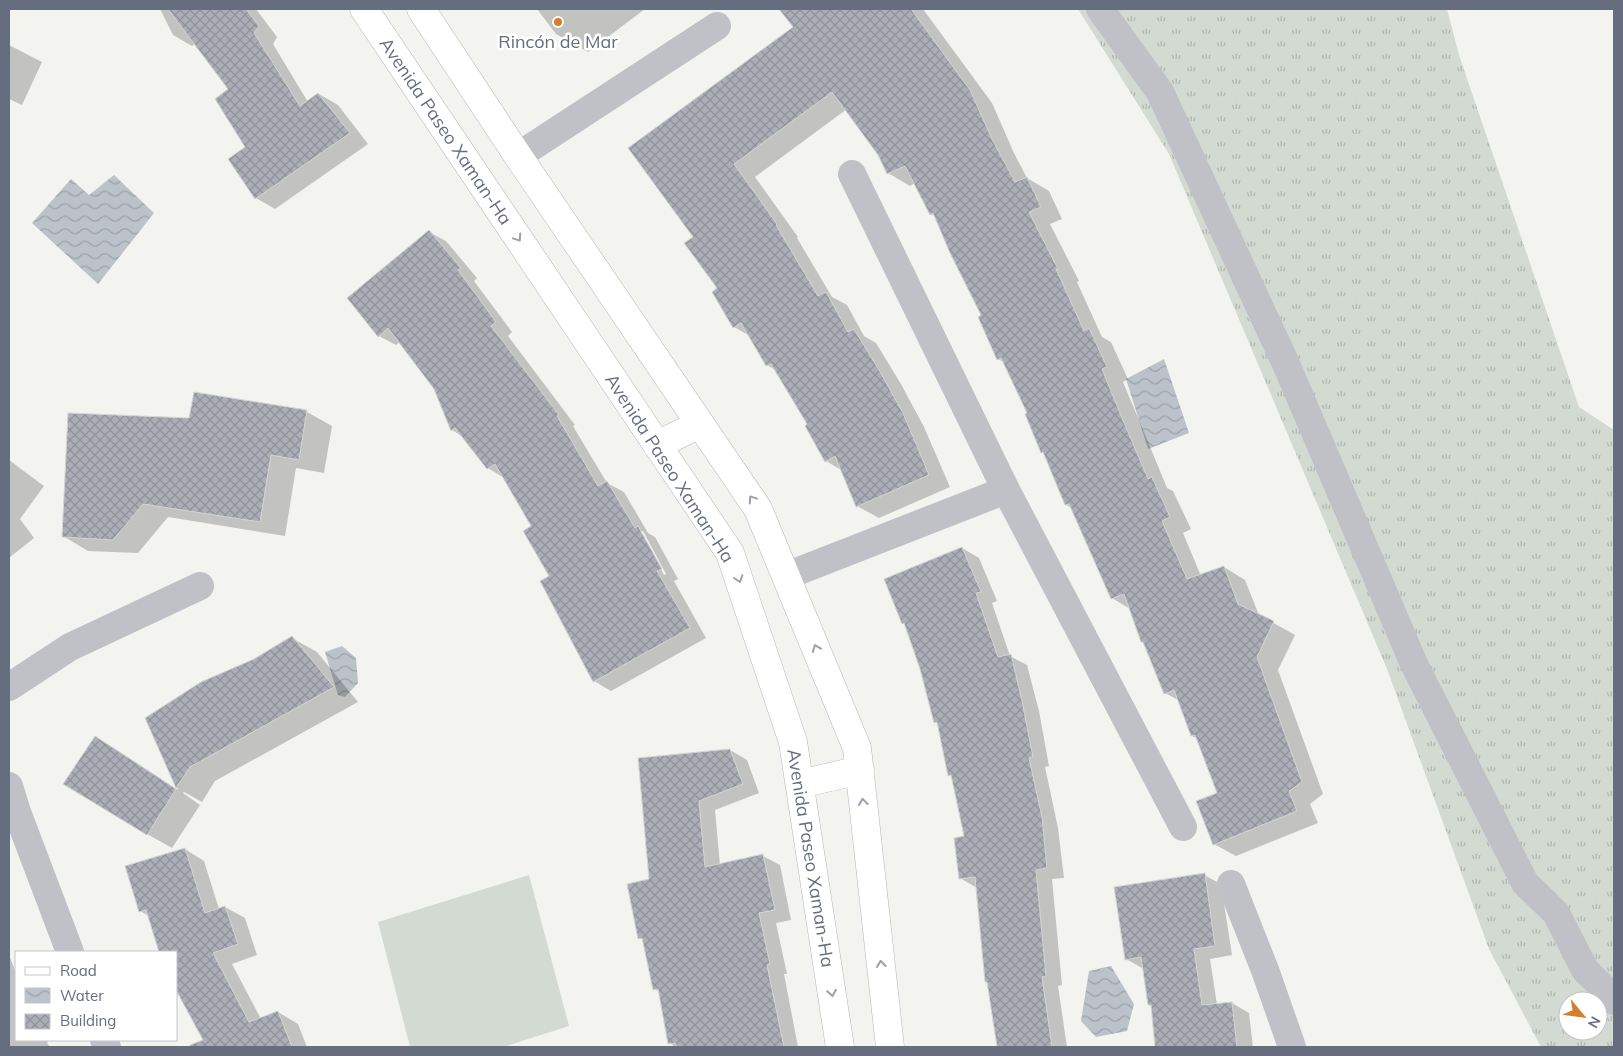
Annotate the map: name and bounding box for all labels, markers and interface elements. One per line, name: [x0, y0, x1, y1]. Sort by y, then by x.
marker: Rincón de Mar: [552, 16, 564, 28]
place label: Rincón de Mar: [498, 30, 618, 53]
street label: Avenida Paseo Xaman-Ha: [375, 33, 517, 229]
one-way arrow: [512, 232, 521, 242]
street label: Avenida Paseo Xaman-Ha: [600, 369, 740, 567]
one-way arrow: [749, 496, 758, 505]
one-way arrow: [733, 575, 743, 583]
one-way arrow: [812, 645, 822, 653]
street label: Avenida Paseo Xaman-Ha: [782, 747, 840, 969]
one-way arrow: [858, 798, 869, 806]
legend: [15, 951, 178, 1041]
one-way arrow: [876, 960, 887, 968]
text: Road: [60, 961, 97, 980]
text: Water: [60, 986, 104, 1005]
one-way arrow: [826, 988, 836, 997]
north arrow: [1558, 991, 1608, 1041]
text: Building: [60, 1011, 116, 1030]
text: N: [1584, 1013, 1605, 1031]

